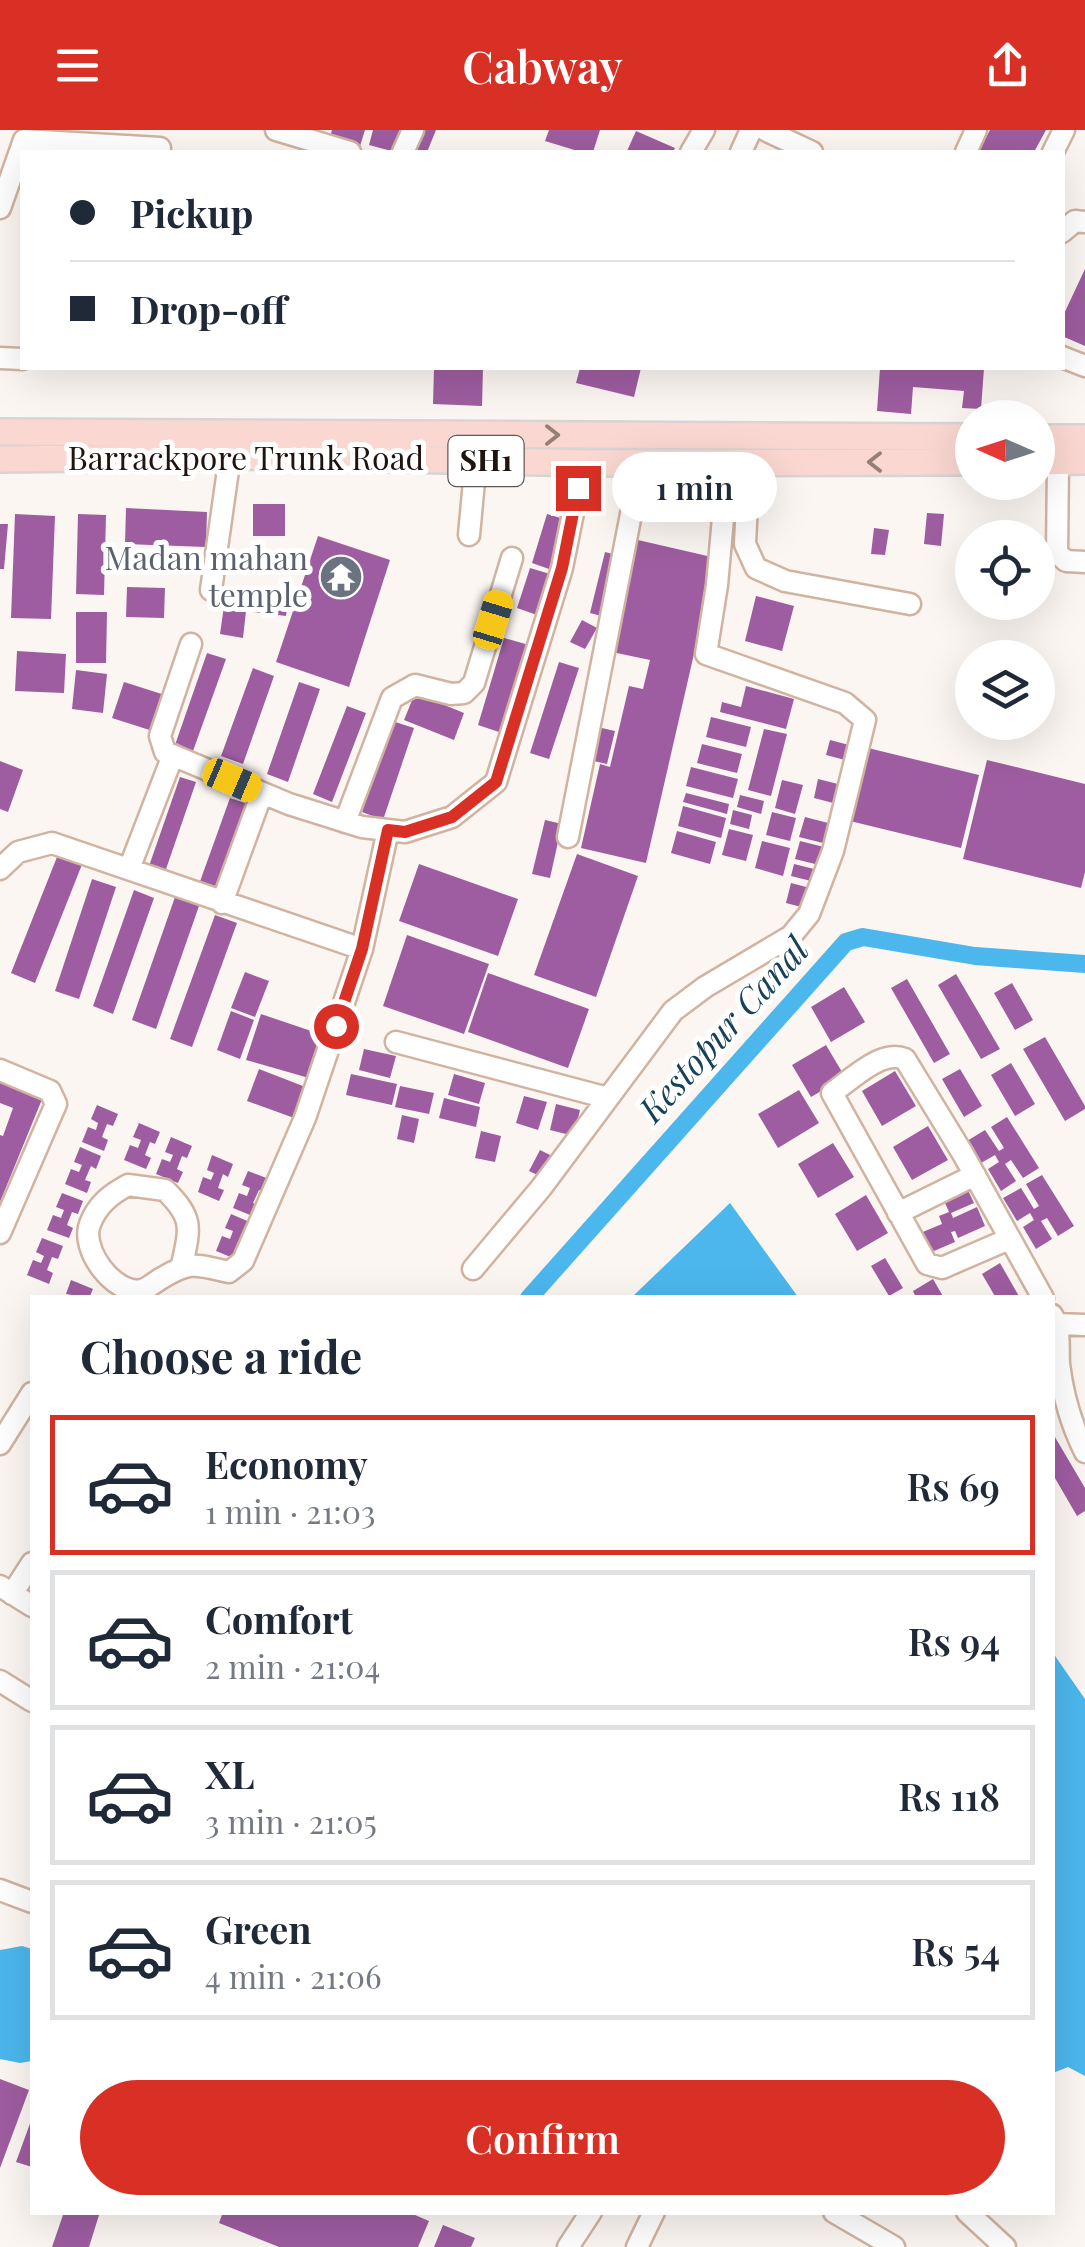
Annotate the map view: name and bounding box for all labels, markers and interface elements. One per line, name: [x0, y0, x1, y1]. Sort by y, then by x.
text: Cabway: [462, 35, 623, 95]
icon: menu: [50, 38, 105, 93]
icon: share: [980, 38, 1035, 93]
text: Pickup: [130, 187, 253, 238]
text: Drop-off: [130, 283, 287, 334]
north arrow: [955, 400, 1055, 500]
map controls: [955, 400, 1055, 740]
one-way arrow: [546, 424, 561, 446]
street label: Barrackpore Trunk Road: [68, 435, 424, 478]
road number: SH1: [448, 436, 524, 486]
one-way arrow: [867, 451, 882, 473]
callout: 1 min: [613, 453, 778, 523]
text: 1 min: [656, 465, 733, 508]
route end: [556, 466, 601, 511]
button: locate: [955, 520, 1055, 620]
place label: Madan mahan temple: [105, 535, 308, 615]
temple icon: Madan mahan temple: [318, 554, 364, 600]
car: [470, 587, 516, 653]
button: layers: [955, 640, 1055, 740]
car: [199, 754, 265, 806]
water label: Kestopur Canal: [625, 925, 818, 1132]
route start: [314, 1004, 359, 1049]
text: Choose a ride: [80, 1325, 362, 1385]
text: Economy: [205, 1438, 368, 1489]
icon: car: [85, 1440, 175, 1530]
text: Rs 69: [907, 1460, 1000, 1511]
text: 1 min · 21:03: [205, 1489, 375, 1532]
text: Comfort: [205, 1593, 353, 1644]
icon: car: [85, 1595, 175, 1685]
text: Rs 94: [908, 1615, 1000, 1666]
text: 2 min · 21:04: [205, 1644, 380, 1687]
text: XL: [205, 1748, 254, 1799]
icon: car: [85, 1750, 175, 1840]
text: Rs 118: [898, 1770, 1000, 1821]
text: 3 min · 21:05: [205, 1799, 377, 1842]
text: Green: [205, 1903, 312, 1954]
icon: car: [85, 1905, 175, 1995]
text: Rs 54: [911, 1925, 1000, 1976]
text: 4 min · 21:06: [205, 1954, 381, 1997]
button: Confirm: [80, 2080, 1005, 2195]

